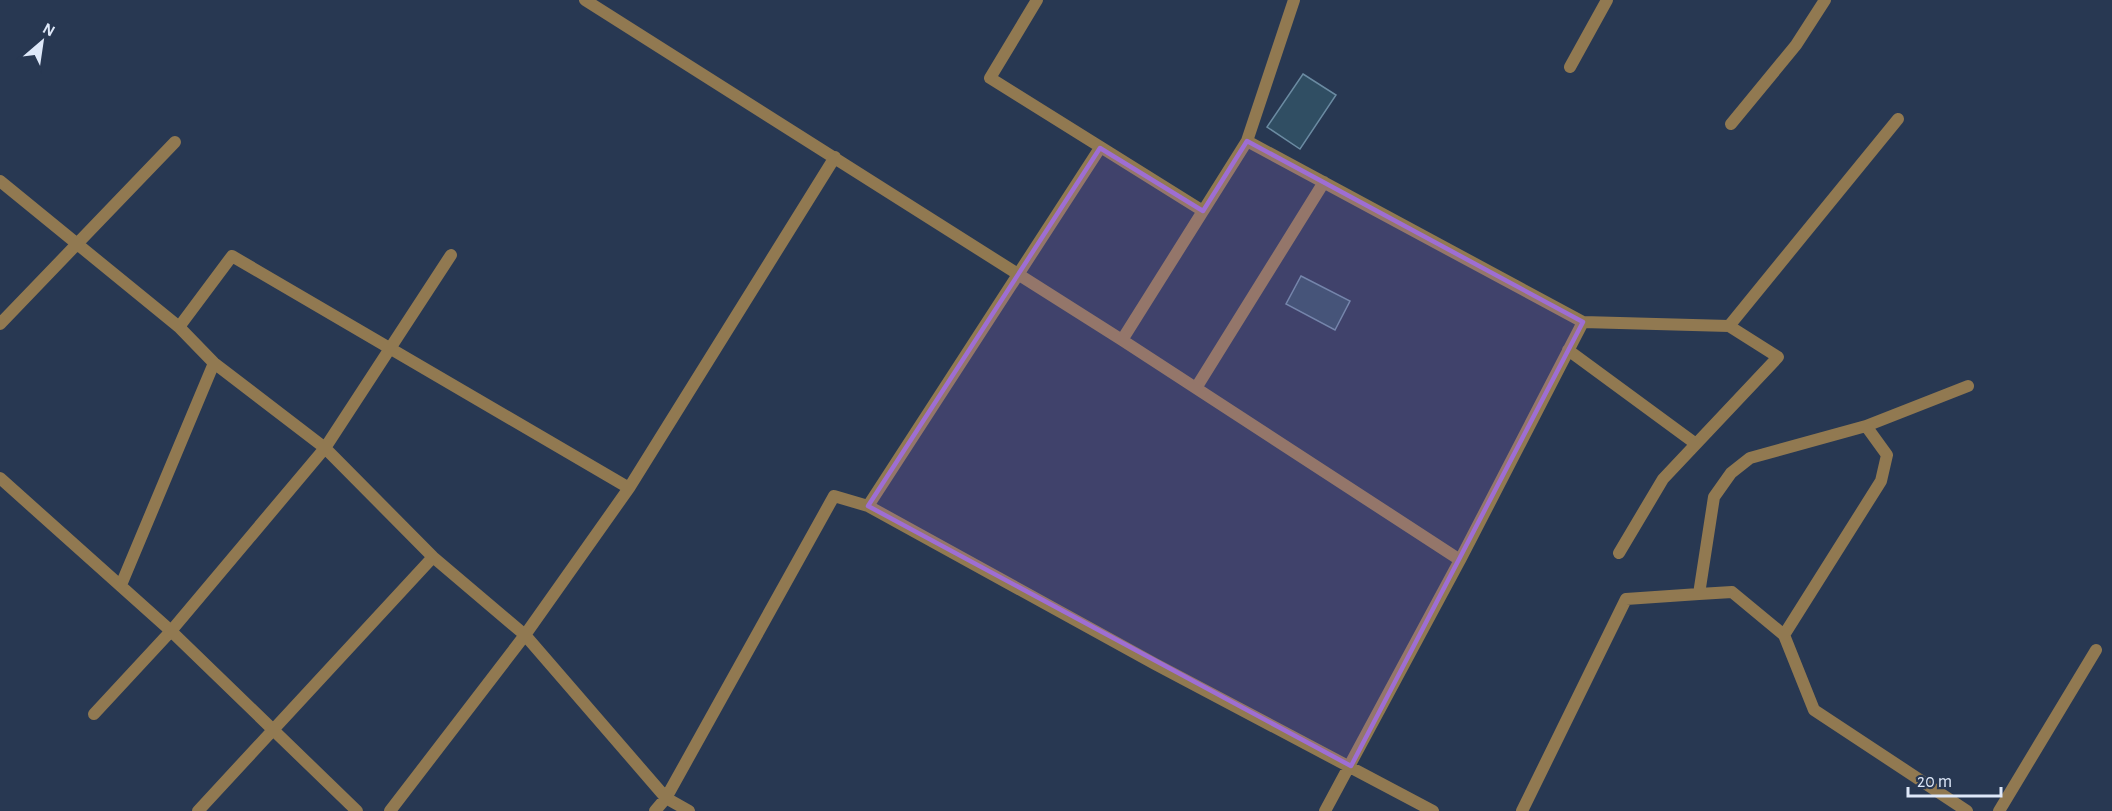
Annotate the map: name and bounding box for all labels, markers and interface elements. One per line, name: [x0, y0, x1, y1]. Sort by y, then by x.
north arrow: [12, 12, 72, 72]
text: N: [40, 20, 58, 39]
scale bar: [1908, 760, 2001, 798]
text: 20 m: [1917, 773, 1952, 791]

